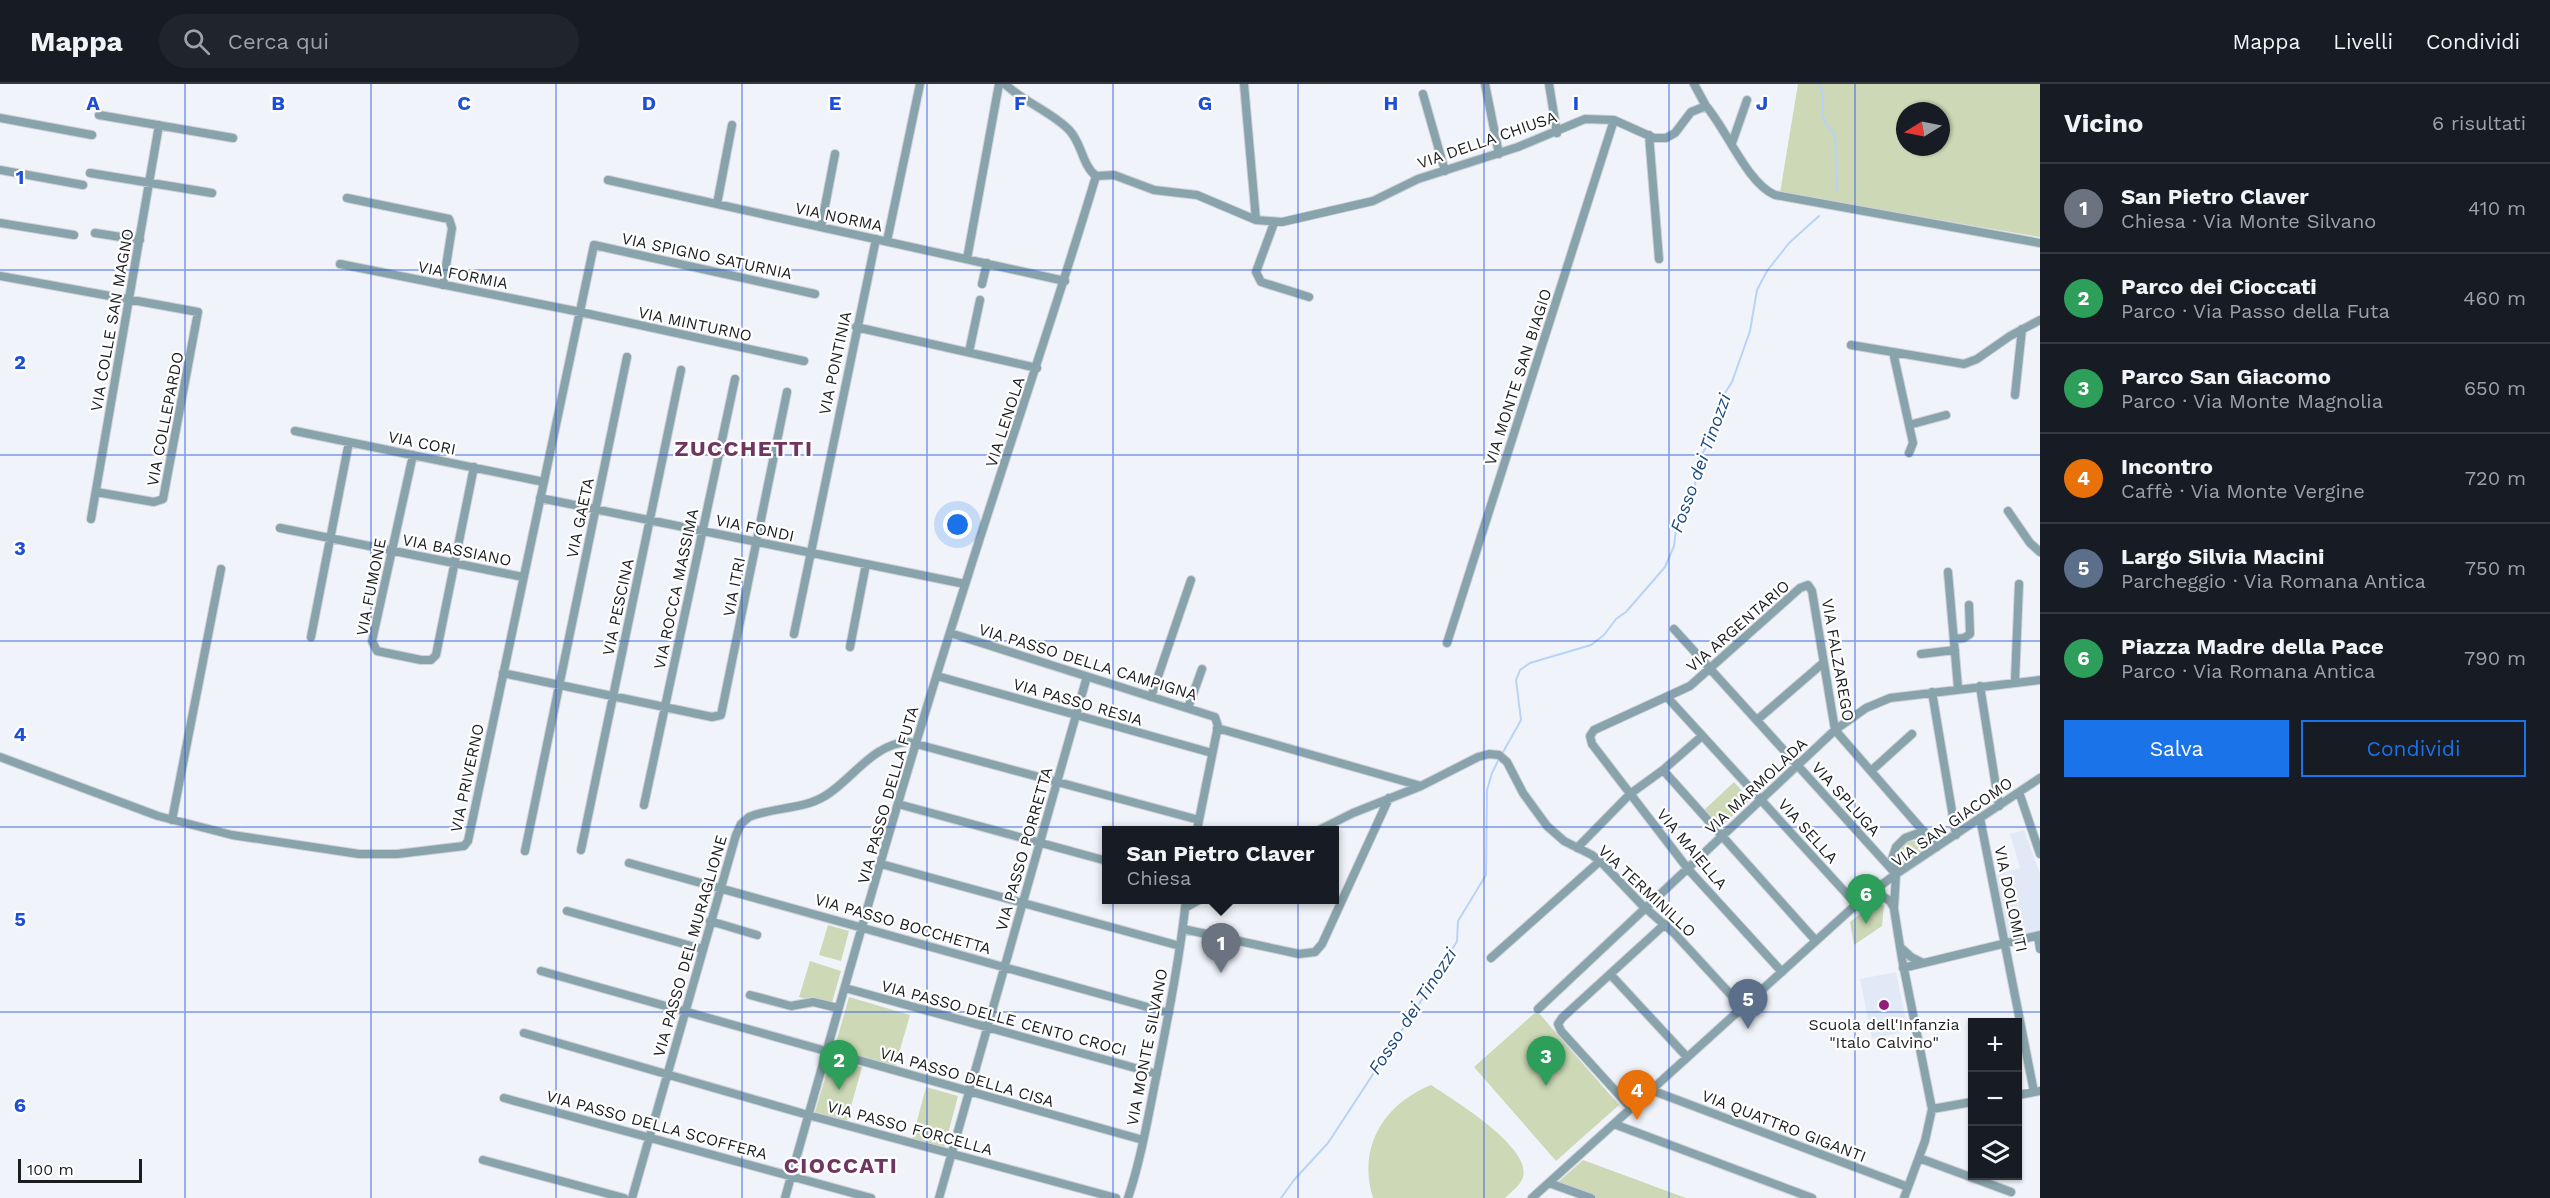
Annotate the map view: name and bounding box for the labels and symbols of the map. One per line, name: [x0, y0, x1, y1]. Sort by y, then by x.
text: A: [86, 91, 100, 115]
text: B: [271, 91, 285, 115]
text: C: [457, 91, 471, 115]
text: D: [642, 91, 656, 115]
text: E: [829, 91, 841, 115]
text: F: [1014, 91, 1026, 115]
text: G: [1198, 91, 1212, 115]
text: H: [1384, 91, 1398, 115]
text: I: [1573, 91, 1579, 115]
text: J: [1756, 91, 1768, 115]
north arrow: [1896, 102, 1950, 156]
street label: VIA DELLA CHIUSA: [1415, 107, 1560, 173]
text: 1: [16, 165, 24, 189]
street label: VIA NORMA: [793, 198, 885, 236]
street label: VIA COLLE SAN MAGNO: [87, 227, 137, 413]
street label: VIA SPIGNO SATURNIA: [620, 229, 794, 283]
street label: VIA FORMIA: [416, 257, 510, 293]
street label: VIA MONTE SAN BIAGIO: [1480, 286, 1556, 468]
street label: VIA MINTURNO: [636, 303, 754, 345]
street label: VIA PONTINIA: [815, 309, 855, 417]
text: 2: [14, 350, 26, 374]
street label: VIA COLLEPARDO: [143, 350, 187, 488]
street label: VIA LENOLA: [981, 374, 1029, 470]
water label: Fosso dei Tinozzi: [1665, 390, 1735, 535]
street label: VIA CORI: [386, 427, 458, 459]
district label: ZUCCHETTI: [675, 436, 813, 461]
street label: VIA GAETA: [562, 476, 598, 560]
street label: VIA ROCCA MASSIMA: [650, 506, 702, 671]
street label: VIA FONDI: [714, 510, 796, 546]
your location: [943, 510, 972, 539]
street label: VIA BASSIANO: [401, 530, 513, 570]
text: 3: [14, 536, 26, 560]
street label: VIA FUMONE: [352, 537, 390, 637]
street label: VIA PESCINA: [598, 556, 638, 657]
street label: VIA ITRI: [719, 556, 749, 618]
street label: VIA ARGENTARIO: [1682, 576, 1794, 676]
street label: VIA FALZAREGO: [1818, 597, 1858, 723]
street label: VIA PASSO DELLA CAMPIGNA: [976, 620, 1200, 704]
street label: VIA PASSO RESIA: [1011, 674, 1146, 730]
street label: VIA PASSO DELLA FUTA: [854, 704, 923, 886]
text: 4: [14, 722, 27, 746]
street label: VIA PRIVERNO: [446, 722, 488, 834]
street label: VIA MARMOLADA: [1701, 733, 1811, 838]
street label: VIA SPLUGA: [1808, 758, 1885, 840]
street label: VIA PASSO PORRETTA: [992, 764, 1057, 933]
street label: VIA SAN GIACOMO: [1888, 773, 2016, 871]
street label: VIA SELLA: [1774, 795, 1842, 868]
street label: VIA MAIELLA: [1653, 805, 1731, 893]
street label: VIA PASSO DEL MURAGLIONE: [649, 833, 731, 1059]
street label: VIA TERMINILLO: [1594, 841, 1700, 941]
street label: VIA DOLOMITI: [1990, 844, 2032, 954]
pin: 6: [1846, 874, 1886, 924]
street label: VIA PASSO BOCCHETTA: [813, 890, 994, 958]
text: 5: [14, 907, 26, 931]
pin: 1: [1202, 924, 1240, 973]
water label: Fosso dei Tinozzi: [1363, 943, 1461, 1078]
street label: VIA MONTE SILVANO: [1122, 967, 1172, 1127]
street label: VIA PASSO DELLE CENTO CROCI: [879, 976, 1129, 1060]
pin: 5: [1728, 980, 1768, 1029]
marker: Scuola dell'Infanzia "Italo Calvino": [1877, 998, 1891, 1012]
place label: Scuola dell'Infanzia "Italo Calvino": [1808, 1015, 1960, 1052]
pin: 3: [1526, 1036, 1566, 1086]
pin: 2: [820, 1040, 858, 1090]
street label: VIA PASSO DELLA CISA: [878, 1043, 1057, 1111]
pin: 4: [1618, 1070, 1656, 1120]
street label: VIA PASSO DELLA SCOFFERA: [544, 1086, 770, 1164]
street label: VIA QUATTRO GIGANTI: [1699, 1086, 1869, 1166]
text: 6: [14, 1093, 26, 1117]
street label: VIA PASSO FORCELLA: [825, 1097, 995, 1159]
district label: CIOCCATI: [784, 1153, 898, 1178]
scale bar: [18, 1156, 142, 1184]

